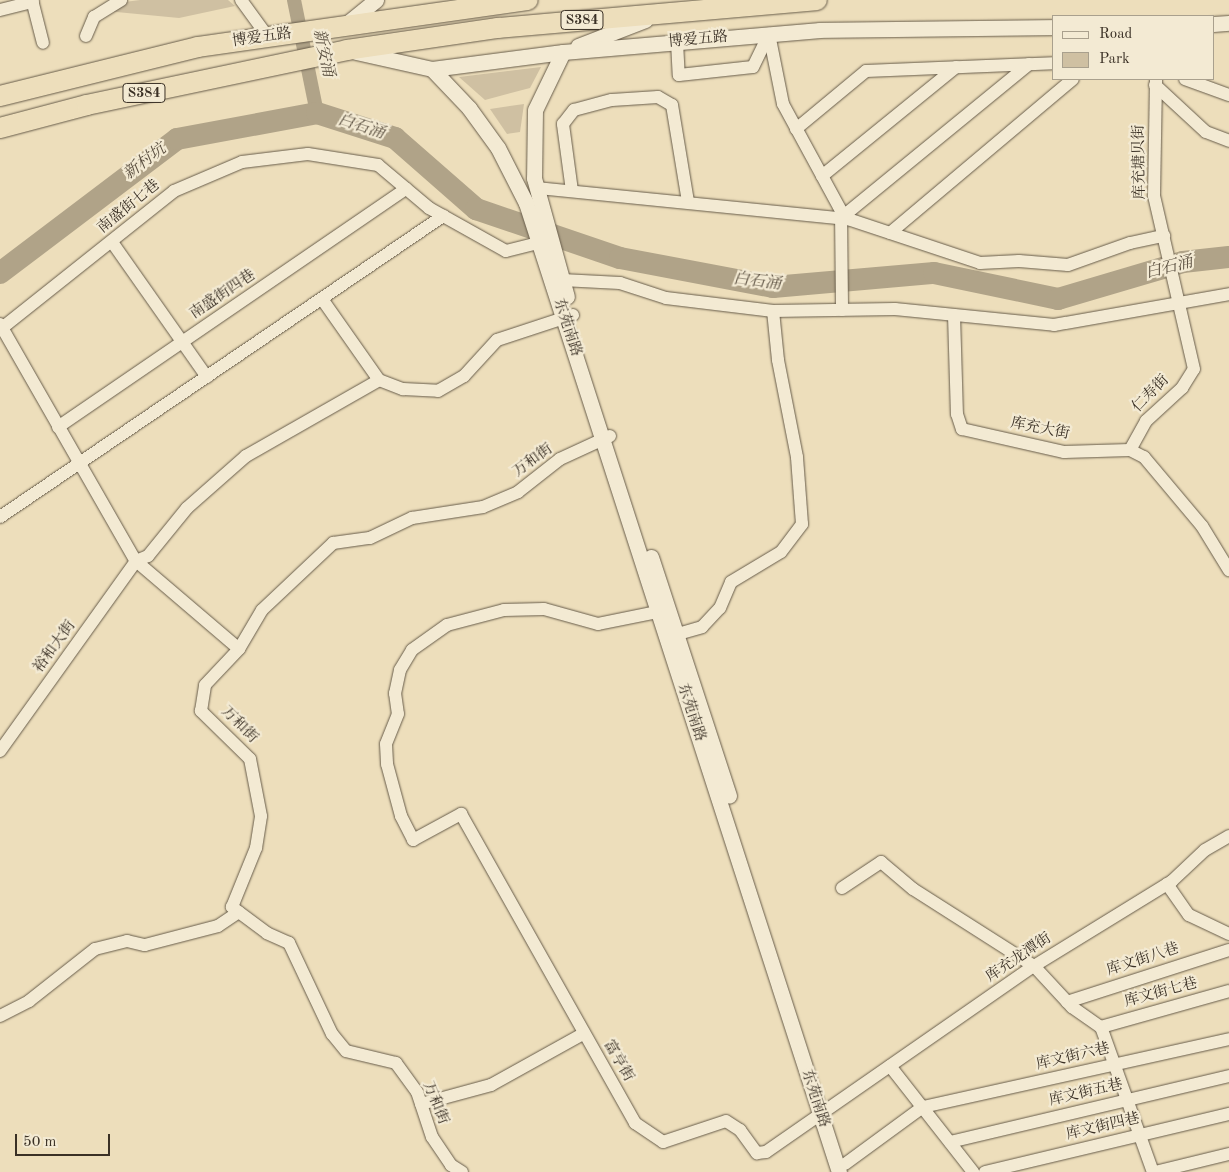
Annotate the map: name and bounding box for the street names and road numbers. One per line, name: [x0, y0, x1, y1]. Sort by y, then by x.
road number: S384: [560, 8, 604, 32]
street label: 博爱五路: [231, 25, 293, 51]
street label: 博爱五路: [667, 28, 729, 52]
road number: S384: [122, 82, 166, 105]
street label: 库充塘贝街: [1130, 124, 1150, 200]
street label: 南盛街七巷: [94, 176, 164, 238]
street label: 南盛街四巷: [187, 267, 259, 323]
street label: 东苑南路: [549, 297, 585, 359]
street label: 仁寿街: [1129, 372, 1173, 416]
street label: 库充大街: [1009, 414, 1071, 444]
street label: 万和街: [510, 440, 556, 482]
street label: 裕和大街: [30, 617, 80, 677]
street label: 东苑南路: [673, 682, 709, 744]
street label: 万和街: [217, 703, 261, 747]
street label: 库充龙潭街: [983, 930, 1055, 986]
street label: 库文街八巷: [1105, 940, 1181, 980]
street label: 库文街七巷: [1122, 975, 1200, 1011]
street label: 富亨街: [599, 1037, 637, 1085]
street label: 库文街六巷: [1034, 1040, 1112, 1074]
street label: 东苑南路: [797, 1068, 833, 1130]
street label: 库文街五巷: [1047, 1076, 1125, 1110]
street label: 万和街: [418, 1079, 452, 1127]
street label: 库文街四巷: [1064, 1110, 1142, 1144]

